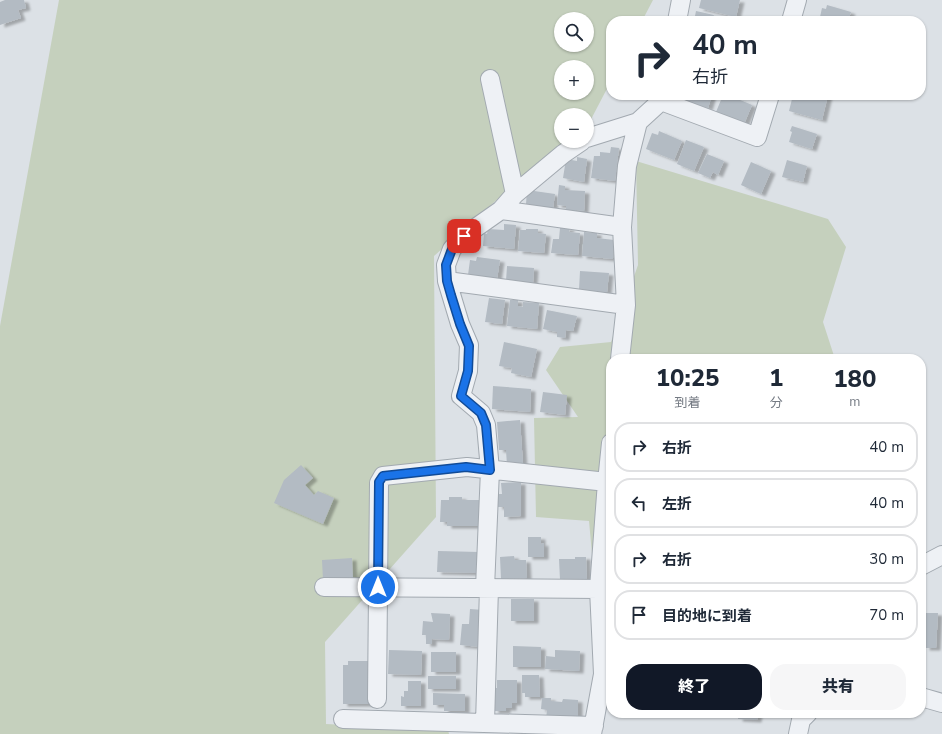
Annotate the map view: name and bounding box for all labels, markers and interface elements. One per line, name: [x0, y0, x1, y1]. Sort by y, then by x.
map controls: [554, 12, 594, 148]
button: search: [554, 12, 594, 52]
text: 40 m: [692, 26, 758, 64]
icon: right: [626, 32, 678, 84]
button: +: [554, 60, 594, 100]
text: 右折: [692, 65, 728, 89]
button: −: [554, 108, 594, 148]
pin: [447, 219, 481, 253]
icon: arrive: [453, 225, 475, 247]
text: 10:25: [656, 362, 719, 394]
text: 1: [769, 362, 784, 394]
text: 180: [833, 363, 876, 395]
text: m: [849, 393, 860, 411]
text: 到着: [675, 394, 701, 412]
text: 分: [770, 394, 783, 412]
icon: right: [628, 436, 650, 458]
text: 40 m: [869, 437, 904, 457]
text: 右折: [662, 438, 692, 458]
icon: left: [628, 492, 650, 514]
text: 40 m: [869, 493, 904, 513]
text: 左折: [662, 494, 692, 514]
icon: right: [628, 548, 650, 570]
text: 30 m: [869, 549, 904, 569]
text: 右折: [662, 550, 692, 570]
position arrow: [357, 566, 399, 608]
icon: arrive: [628, 604, 650, 626]
text: 70 m: [869, 605, 904, 625]
text: 目的地に到着: [662, 606, 752, 626]
button: 終了: [626, 664, 762, 710]
button: 共有: [770, 664, 906, 710]

